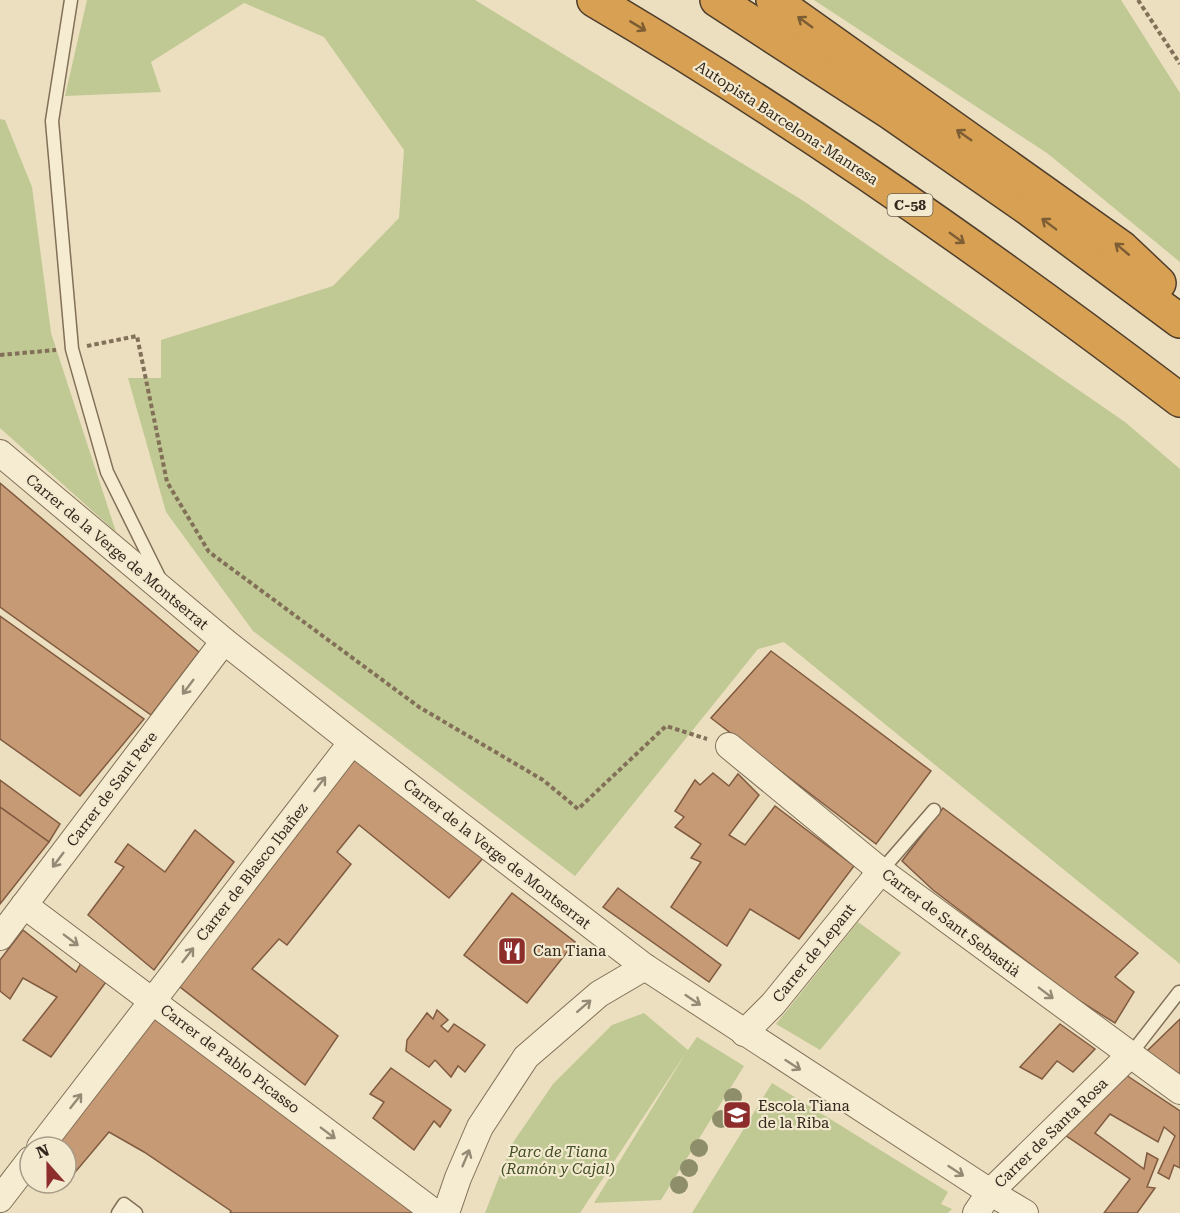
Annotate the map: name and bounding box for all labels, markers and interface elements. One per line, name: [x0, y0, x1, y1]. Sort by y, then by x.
one-way arrow: [797, 16, 813, 29]
one-way arrow: [629, 21, 646, 33]
street label: Autopista Barcelona-Manresa: [692, 57, 882, 189]
one-way arrow: [956, 129, 973, 141]
road number: C-58: [888, 194, 932, 216]
one-way arrow: [1041, 217, 1057, 230]
one-way arrow: [949, 231, 965, 244]
one-way arrow: [1115, 242, 1130, 256]
street label: Carrer de la Verge de Montserrat: [22, 470, 212, 634]
one-way arrow: [182, 679, 195, 695]
street label: Carrer de Sant Pere: [63, 728, 161, 850]
street label: Carrer de la Verge de Montserrat: [400, 775, 595, 933]
one-way arrow: [313, 776, 326, 792]
street label: Carrer de Blasco Ibañez: [192, 799, 312, 945]
one-way arrow: [52, 851, 65, 867]
street label: Carrer de Sant Sebastià: [878, 865, 1024, 981]
street label: Carrer de Lepant: [769, 900, 859, 1006]
one-way arrow: [63, 934, 79, 947]
restaurant icon: Can Tiana: [496, 935, 528, 967]
place label: Can Tiana: [533, 942, 606, 960]
one-way arrow: [182, 947, 195, 963]
one-way arrow: [1038, 987, 1054, 999]
one-way arrow: [684, 994, 701, 1006]
one-way arrow: [576, 999, 591, 1013]
street label: Carrer de Pablo Picasso: [157, 1001, 303, 1117]
one-way arrow: [784, 1059, 800, 1071]
street label: Carrer de Santa Rosa: [991, 1074, 1111, 1192]
one-way arrow: [69, 1093, 82, 1109]
place label: Escola Tiana de la Riba: [758, 1097, 850, 1132]
school or university icon: Escola Tiana de la Riba: [721, 1099, 753, 1131]
one-way arrow: [320, 1126, 336, 1139]
north arrow: [18, 1135, 78, 1195]
text: N: [34, 1140, 52, 1163]
park label: Parc de Tiana (Ramón y Cajal): [501, 1143, 615, 1178]
one-way arrow: [462, 1149, 473, 1167]
one-way arrow: [948, 1165, 964, 1177]

